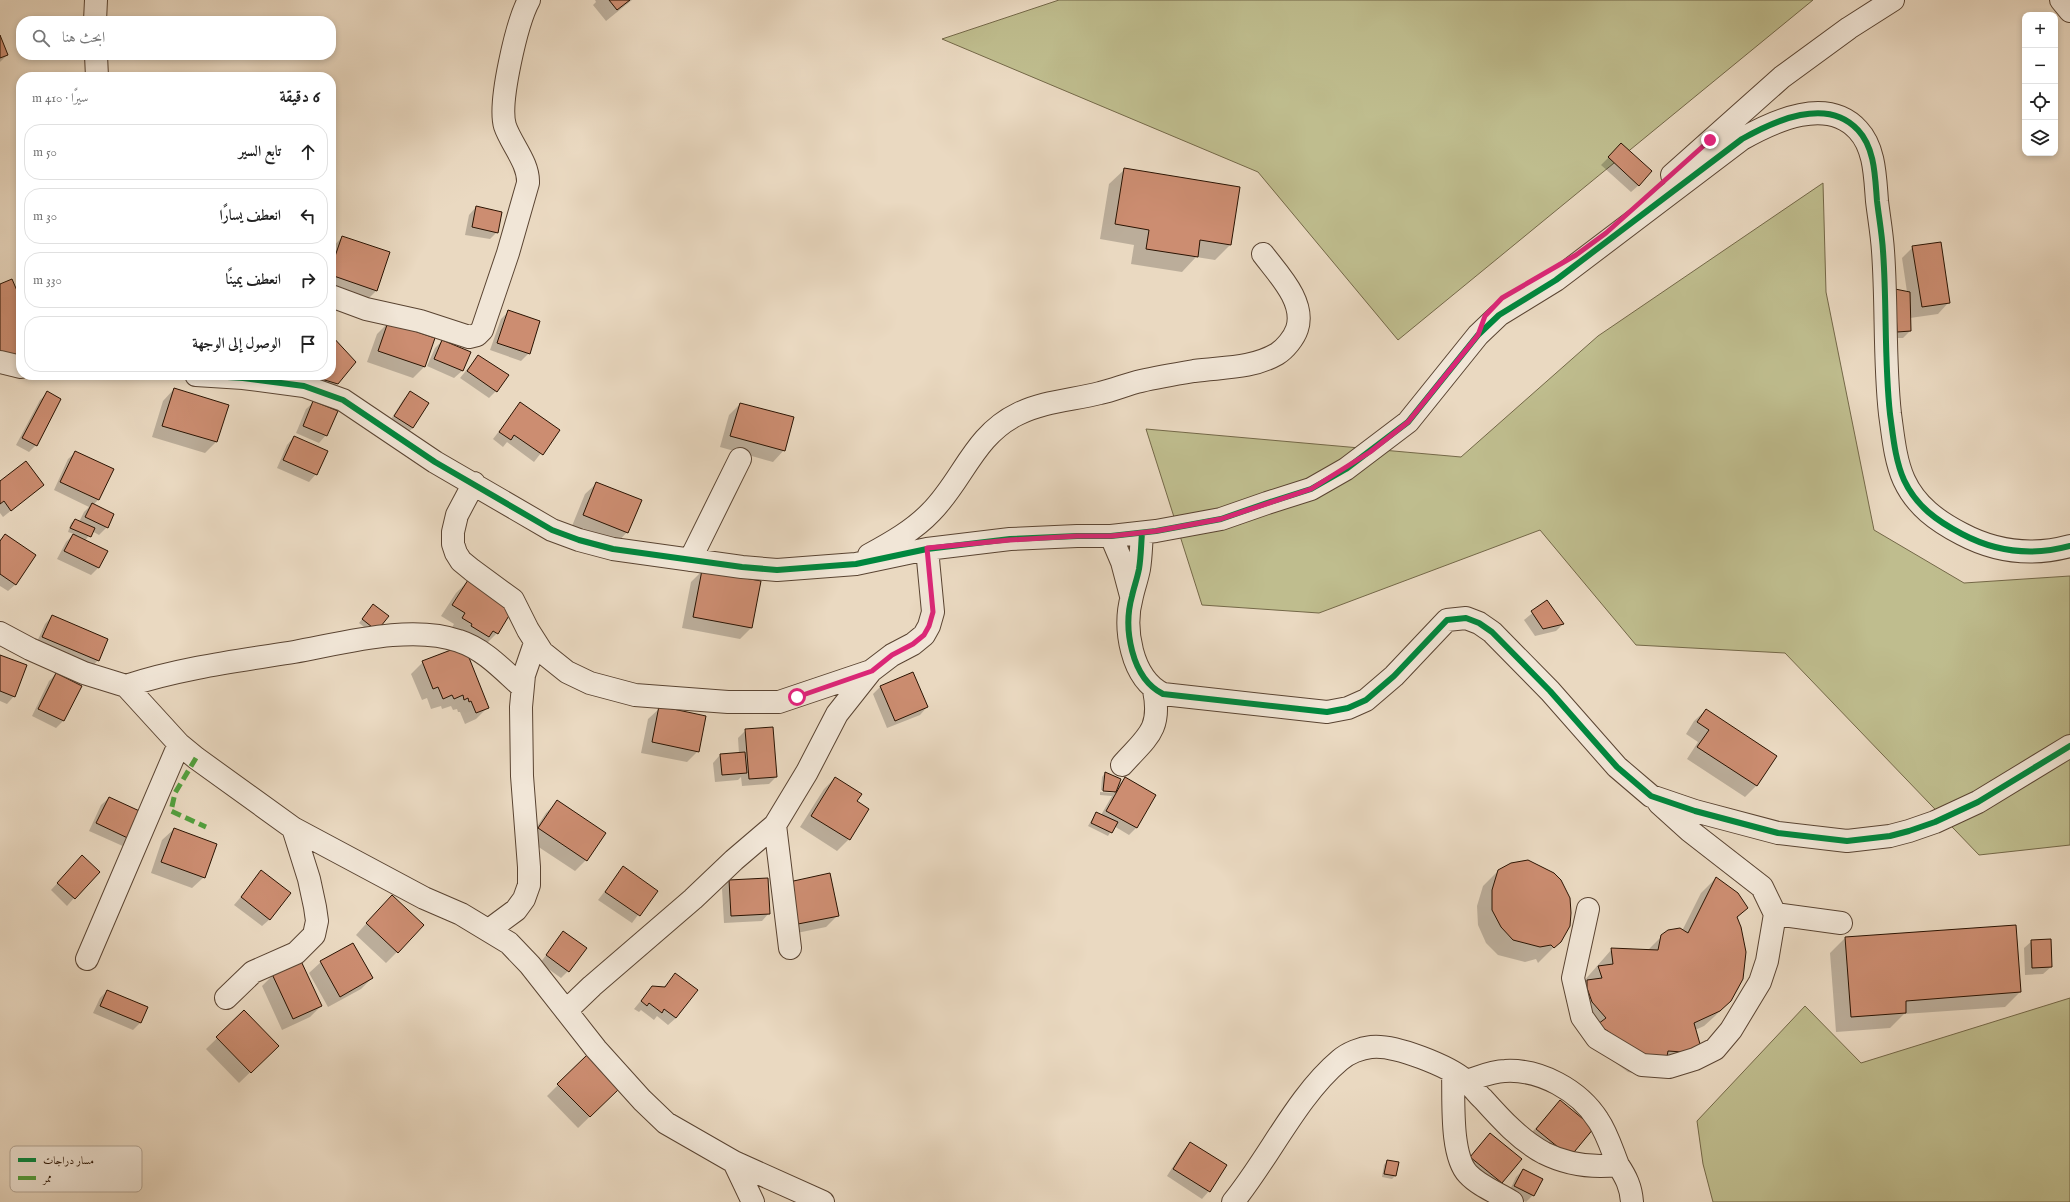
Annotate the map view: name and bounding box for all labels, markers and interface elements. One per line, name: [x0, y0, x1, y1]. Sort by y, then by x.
map controls: [2022, 12, 2058, 156]
button: +: [2022, 12, 2058, 48]
search box: [16, 16, 336, 60]
icon: search: [30, 27, 52, 49]
text: ابحث هنا: [62, 28, 105, 47]
button: −: [2022, 48, 2058, 84]
button: locate: [2022, 84, 2058, 120]
text: 6 دقيقة: [279, 87, 320, 108]
text: سيرًا · 410 m: [32, 90, 88, 107]
button: layers: [2022, 120, 2058, 156]
route end: [1701, 131, 1719, 149]
icon: ahead: [297, 141, 319, 163]
text: تابع السير: [239, 142, 281, 161]
text: 50 m: [33, 144, 57, 161]
icon: left: [297, 205, 319, 227]
text: انعطف يسارًا: [219, 206, 281, 225]
text: 30 m: [33, 208, 57, 225]
icon: right: [297, 269, 319, 291]
text: انعطف يمينًا: [225, 270, 281, 289]
text: 330 m: [33, 272, 62, 289]
icon: arrive: [297, 333, 319, 355]
text: الوصول إلى الوجهة: [192, 334, 281, 353]
route start: [788, 688, 806, 706]
legend: [10, 1146, 142, 1192]
text: مسار دراجات: [43, 1154, 94, 1168]
text: ممر: [42, 1172, 52, 1186]

